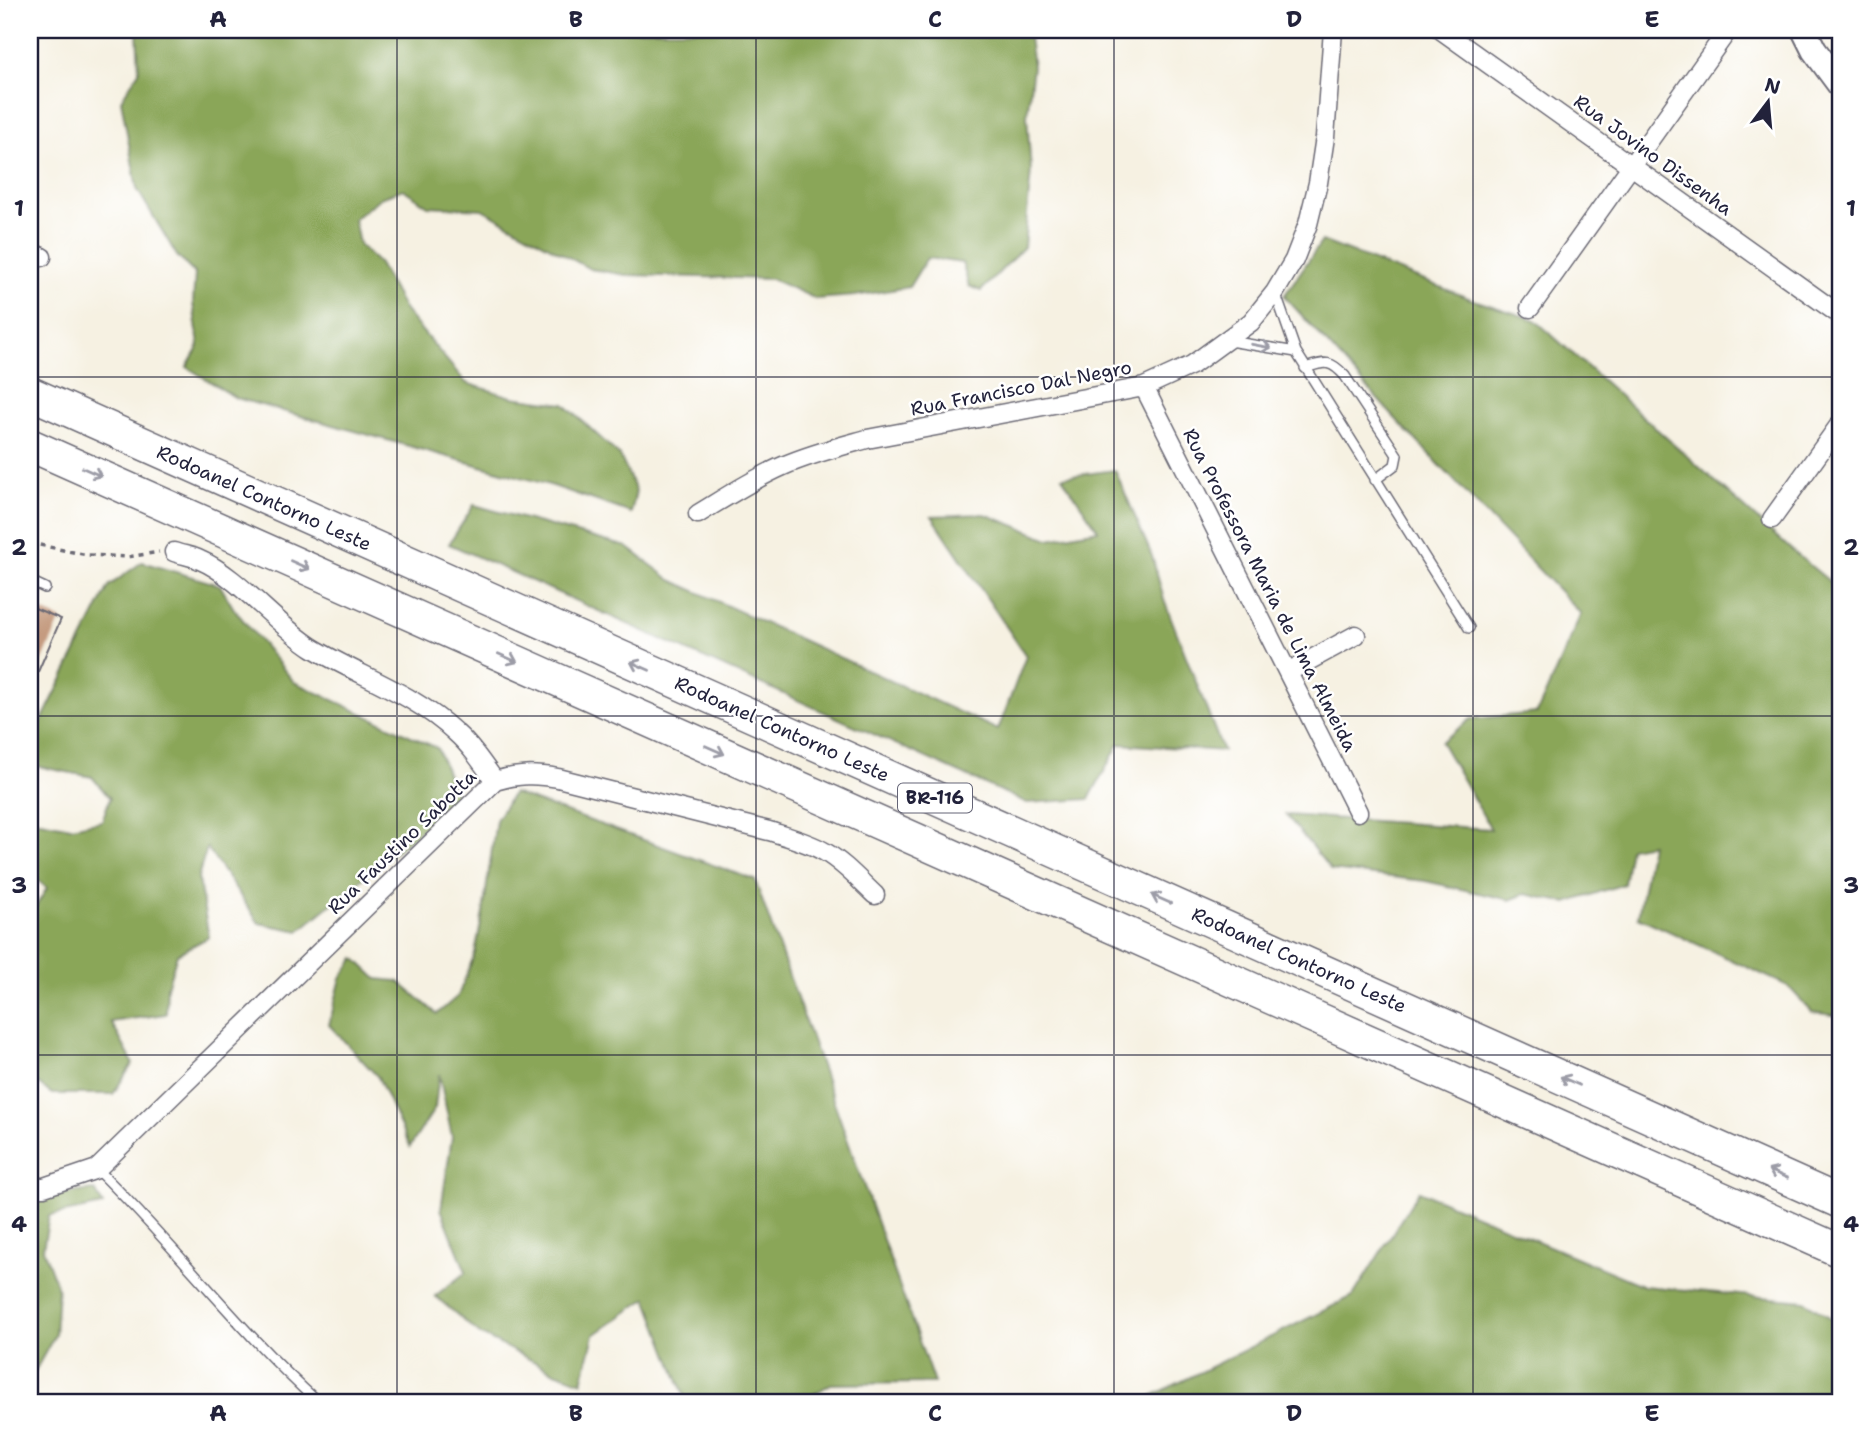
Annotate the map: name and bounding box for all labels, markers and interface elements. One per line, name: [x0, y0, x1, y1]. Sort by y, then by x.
text: A: [209, 4, 227, 34]
text: B: [569, 4, 583, 34]
text: C: [928, 4, 942, 34]
text: D: [1286, 4, 1302, 34]
text: E: [1644, 4, 1660, 34]
north arrow: [1734, 66, 1804, 136]
text: N: [1762, 72, 1783, 100]
street label: Rua Jovino Dissenha: [1569, 89, 1737, 221]
text: 1: [14, 193, 24, 223]
text: 1: [1846, 193, 1856, 223]
one-way arrow: [1249, 340, 1272, 353]
street label: Rua Francisco Dal Negro: [908, 354, 1134, 422]
street label: Rua Professora Maria de Lima Almeida: [1177, 424, 1363, 756]
street label: Rodoanel Contorno Leste: [153, 439, 375, 557]
one-way arrow: [81, 466, 102, 479]
text: 2: [11, 532, 27, 562]
text: 2: [1843, 532, 1859, 562]
one-way arrow: [289, 559, 310, 572]
one-way arrow: [496, 652, 518, 665]
one-way arrow: [630, 659, 651, 672]
street label: Rodoanel Contorno Leste: [671, 670, 893, 788]
one-way arrow: [704, 744, 726, 757]
street label: Rua Faustino Sabotta: [322, 764, 482, 920]
road number: BR-116: [898, 784, 972, 812]
text: 3: [11, 870, 27, 900]
text: 3: [1843, 870, 1859, 900]
one-way arrow: [1151, 892, 1172, 905]
street label: Rodoanel Contorno Leste: [1188, 901, 1410, 1019]
one-way arrow: [1560, 1074, 1581, 1087]
one-way arrow: [1768, 1167, 1789, 1180]
text: 4: [11, 1209, 27, 1239]
text: 4: [1843, 1209, 1859, 1239]
text: A: [209, 1398, 227, 1428]
text: B: [569, 1398, 583, 1428]
text: C: [928, 1398, 942, 1428]
text: D: [1286, 1398, 1302, 1428]
text: E: [1644, 1398, 1660, 1428]

